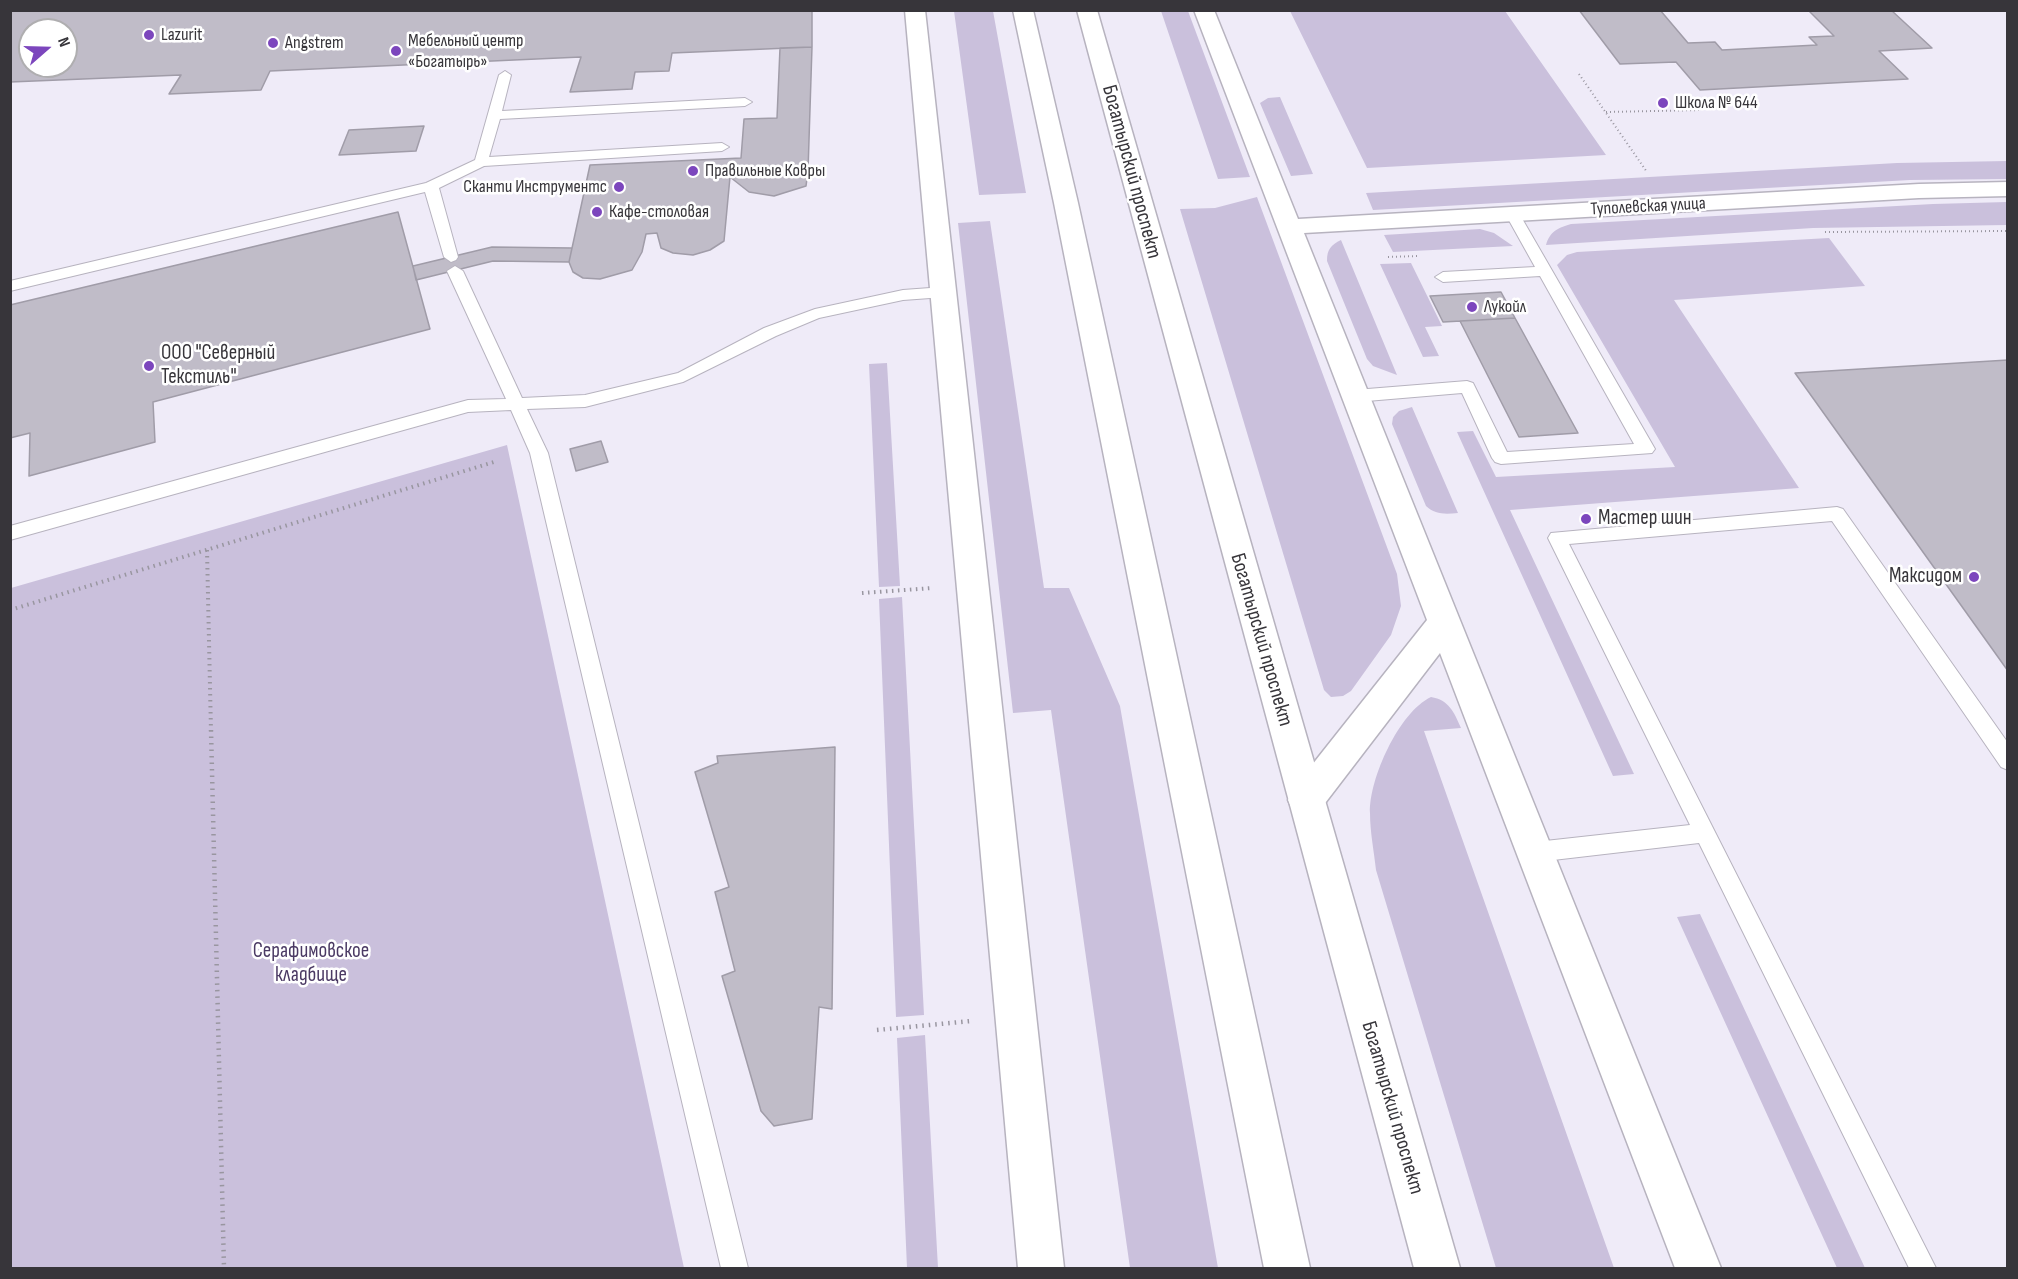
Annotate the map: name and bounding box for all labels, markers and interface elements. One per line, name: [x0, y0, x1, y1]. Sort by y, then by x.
north arrow: [18, 18, 78, 78]
place label: Lazurit: [161, 24, 203, 46]
marker: Lazurit: [142, 28, 156, 42]
place label: Мебельный центр «Богатырь»: [408, 30, 523, 72]
place label: Angstrem: [285, 32, 344, 54]
text: N: [53, 35, 74, 50]
marker: Angstrem: [266, 36, 280, 50]
marker: Мебельный центр «Богатырь»: [389, 44, 403, 58]
street label: Богатырский проспект: [1096, 82, 1166, 262]
place label: Школа № 644: [1675, 92, 1757, 114]
marker: Школа № 644: [1656, 96, 1670, 110]
place label: Правильные Ковры: [705, 160, 825, 182]
marker: Правильные Ковры: [686, 164, 700, 178]
place label: Сканти Инструментс: [463, 176, 607, 198]
marker: Сканти Инструментс: [612, 180, 626, 194]
street label: Туполевская улица: [1590, 193, 1706, 221]
place label: Кафе-столовая: [609, 201, 709, 223]
marker: Кафе-столовая: [590, 205, 604, 219]
place label: Лукойл: [1484, 296, 1526, 318]
marker: Лукойл: [1465, 300, 1479, 314]
place label: ООО "Северный Текстиль": [161, 341, 275, 391]
marker: ООО "Северный Текстиль": [142, 359, 156, 373]
place label: Мастер шин: [1598, 506, 1692, 532]
marker: Мастер шин: [1579, 512, 1593, 526]
street label: Богатырский проспект: [1224, 551, 1298, 729]
place label: Максидом: [1889, 564, 1962, 590]
marker: Максидом: [1967, 570, 1981, 584]
park label: Серафимовское кладбище: [253, 939, 369, 989]
street label: Богатырский проспект: [1355, 1019, 1429, 1197]

